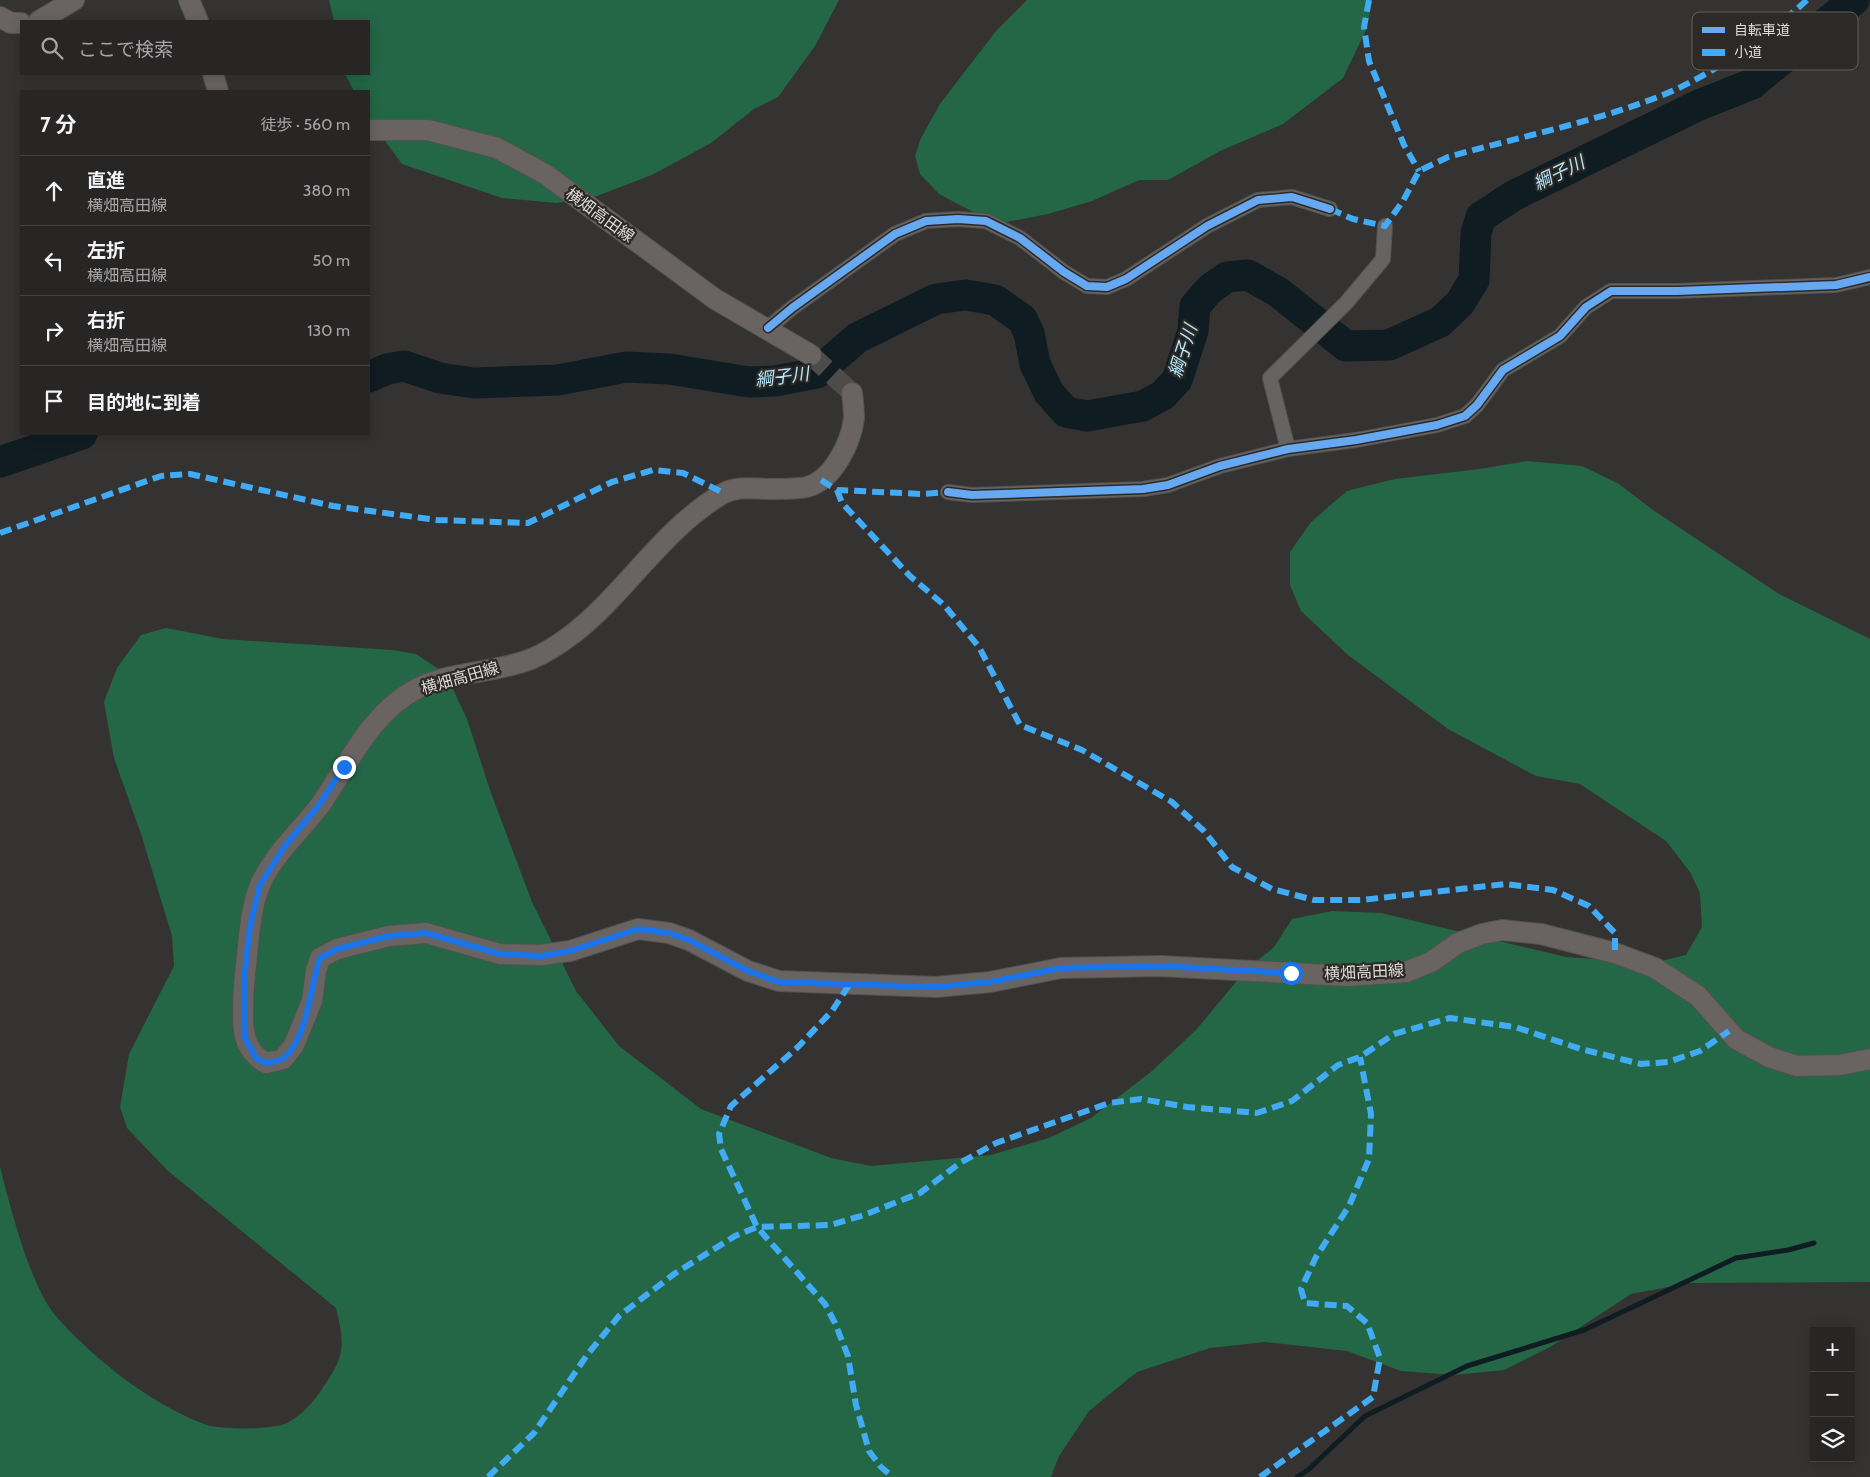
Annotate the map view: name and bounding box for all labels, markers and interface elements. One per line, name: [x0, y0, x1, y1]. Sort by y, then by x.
legend: [1692, 12, 1858, 70]
search box: [20, 20, 370, 75]
text: 自転車道: [1734, 21, 1790, 39]
icon: search: [38, 34, 66, 62]
text: ここで検索: [78, 38, 173, 61]
text: 小道: [1734, 43, 1762, 61]
text: 7 分: [40, 112, 76, 137]
text: 徒歩 · 560 m: [260, 115, 350, 134]
water label: 綱子川: [1530, 150, 1590, 195]
text: 直進: [87, 169, 125, 192]
icon: ahead: [40, 177, 68, 205]
text: 380 m: [303, 181, 350, 200]
street label: 横畑高田線: [562, 184, 638, 246]
text: 横畑高田線: [87, 196, 167, 215]
text: 左折: [87, 239, 125, 262]
icon: left: [40, 247, 68, 275]
text: 50 m: [313, 251, 350, 270]
text: 横畑高田線: [87, 266, 167, 285]
text: 右折: [87, 309, 125, 332]
icon: right: [40, 317, 68, 345]
water label: 綱子川: [1164, 320, 1202, 380]
text: 130 m: [307, 321, 350, 340]
text: 横畑高田線: [87, 336, 167, 355]
water label: 綱子川: [754, 363, 812, 391]
icon: arrive: [40, 387, 68, 415]
text: 目的地に到着: [87, 391, 201, 414]
street label: 横畑高田線: [419, 658, 501, 698]
route end: [333, 756, 356, 779]
street label: 横畑高田線: [1324, 960, 1404, 984]
route start: [1280, 962, 1303, 985]
map controls: [1810, 1327, 1855, 1462]
button: +: [1810, 1327, 1855, 1372]
button: −: [1810, 1372, 1855, 1417]
button: layers: [1810, 1417, 1855, 1462]

